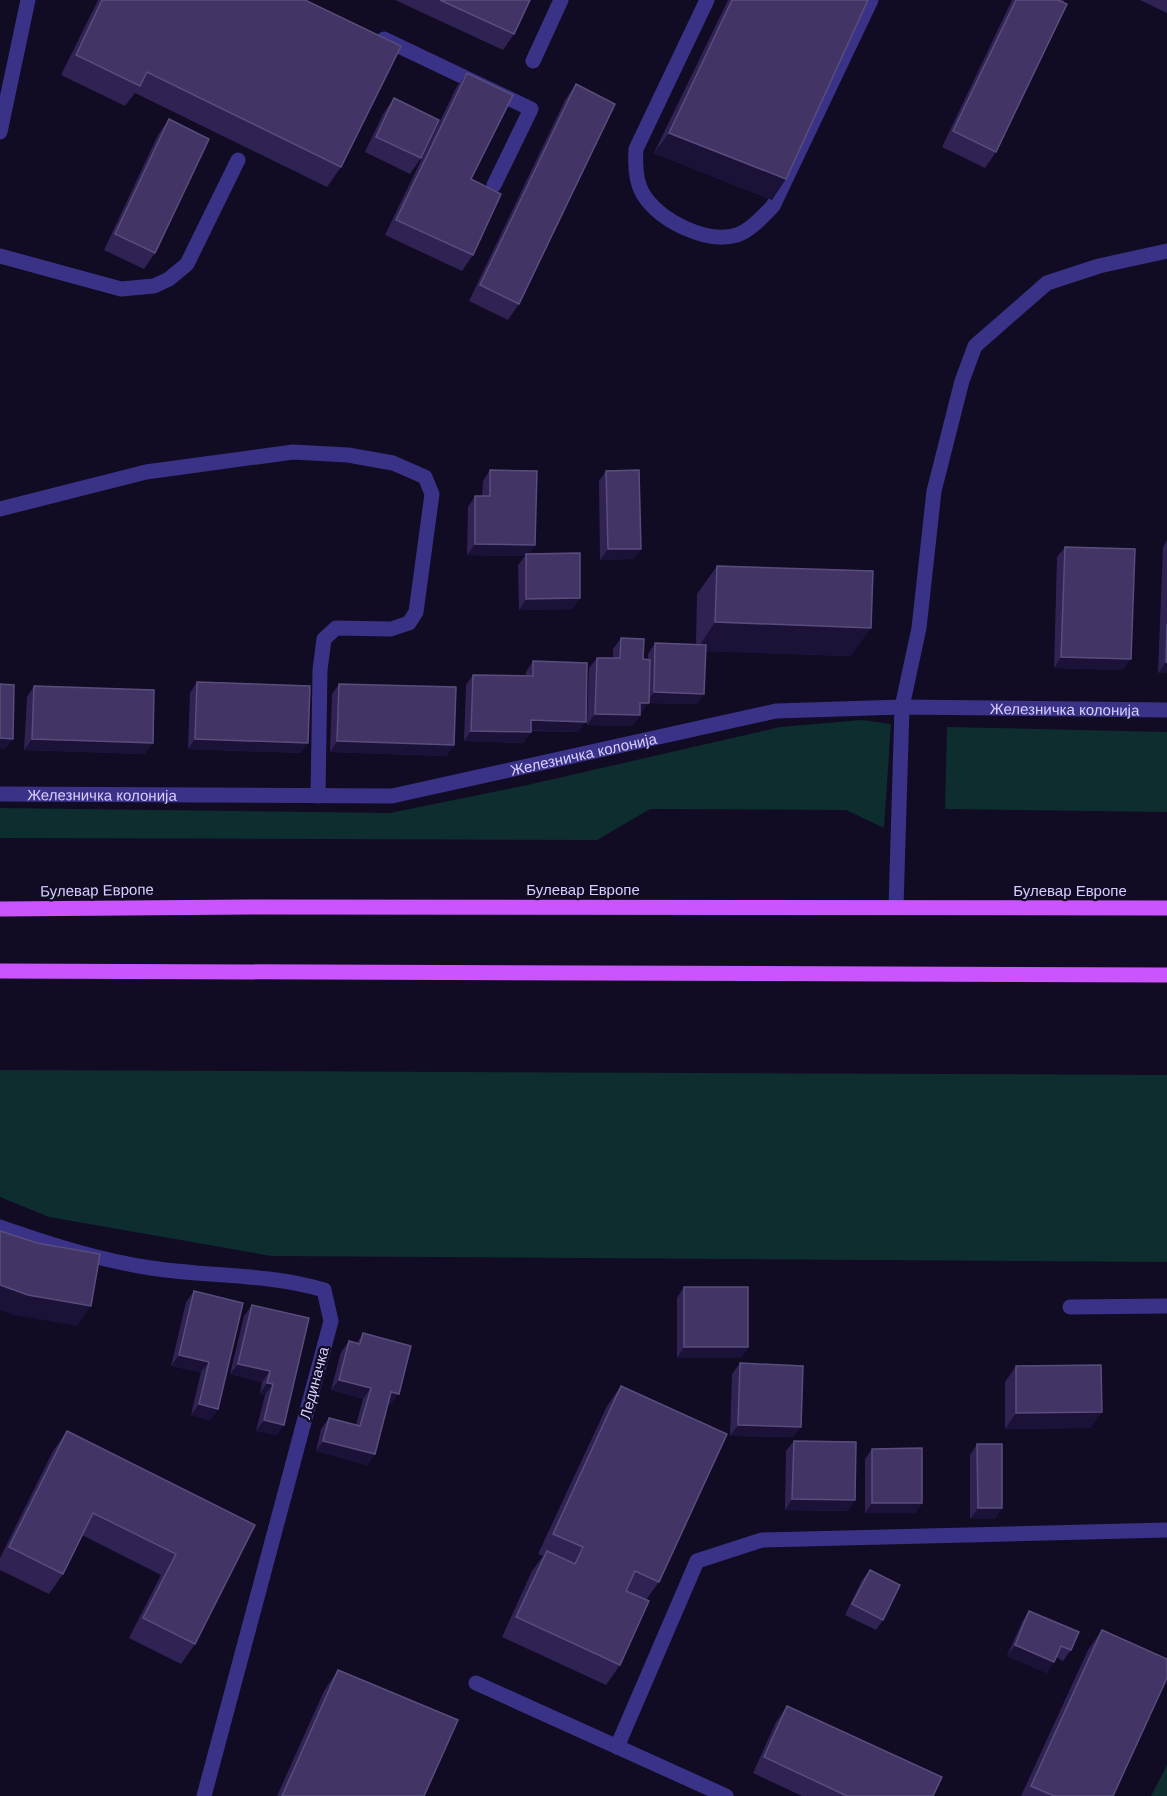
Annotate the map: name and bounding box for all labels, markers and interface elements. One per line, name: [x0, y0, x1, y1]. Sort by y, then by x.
street label: Железничка колонија: [990, 699, 1140, 718]
street label: Железничка колонија: [509, 729, 659, 778]
street label: Железничка колонија: [27, 786, 177, 803]
street label: Булевар Европе: [40, 881, 154, 899]
street label: Булевар Европе: [526, 881, 640, 898]
street label: Булевар Европе: [1013, 882, 1127, 899]
street label: Лединачка: [296, 1344, 332, 1421]

